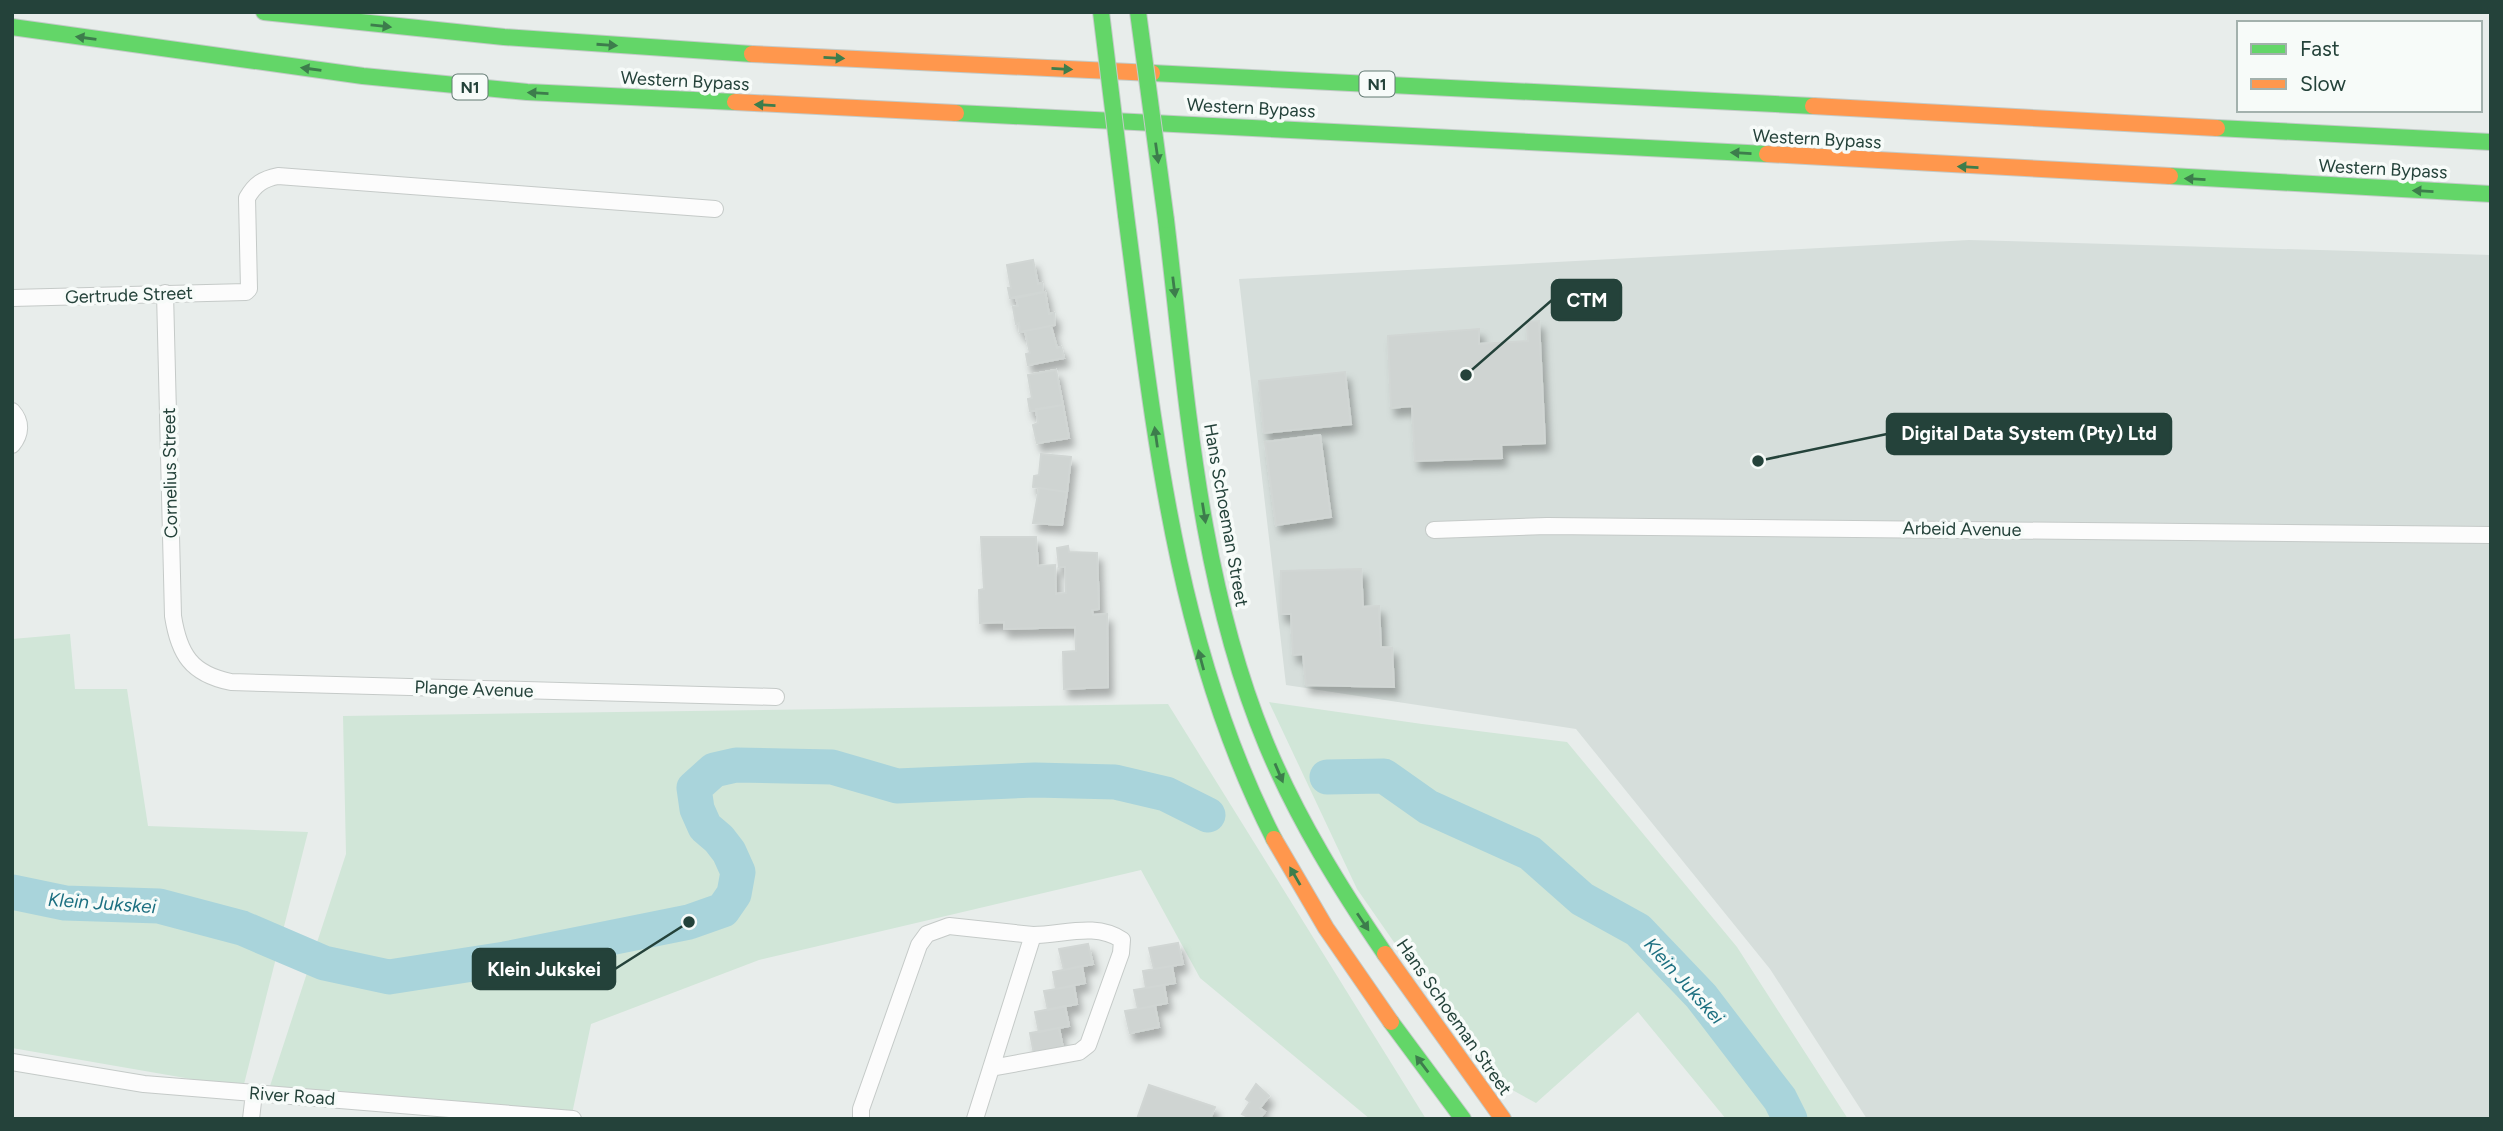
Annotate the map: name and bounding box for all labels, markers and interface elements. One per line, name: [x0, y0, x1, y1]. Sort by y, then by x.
one-way arrow: [370, 21, 392, 32]
legend: [2237, 21, 2482, 112]
one-way arrow: [75, 32, 97, 43]
text: Fast: [2300, 36, 2340, 61]
one-way arrow: [597, 40, 619, 51]
one-way arrow: [824, 52, 846, 63]
one-way arrow: [300, 63, 322, 74]
one-way arrow: [1051, 63, 1073, 74]
street label: Western Bypass: [620, 67, 750, 95]
text: Slow: [2300, 71, 2346, 96]
road number: N1: [1360, 72, 1394, 96]
road number: N1: [452, 74, 488, 100]
one-way arrow: [526, 87, 548, 98]
street label: Western Bypass: [1186, 94, 1316, 122]
one-way arrow: [753, 99, 775, 110]
street label: Western Bypass: [1752, 125, 1882, 153]
one-way arrow: [1152, 142, 1163, 164]
one-way arrow: [1730, 148, 1752, 159]
street label: Western Bypass: [2318, 155, 2448, 183]
one-way arrow: [1957, 161, 1979, 172]
one-way arrow: [2184, 173, 2206, 184]
one-way arrow: [2411, 185, 2433, 196]
one-way arrow: [1168, 277, 1179, 299]
callout: CTM: [1552, 280, 1621, 320]
street label: Gertrude Street: [65, 282, 193, 308]
text: CTM: [1566, 289, 1608, 312]
street label: Cornelius Street: [158, 407, 182, 539]
callout: Digital Data System (Pty) Ltd: [1887, 414, 2171, 454]
street label: Hans Schoeman Street: [1199, 421, 1253, 609]
text: Digital Data System (Pty) Ltd: [1901, 422, 2157, 445]
one-way arrow: [1150, 426, 1161, 448]
one-way arrow: [1199, 502, 1210, 524]
street label: Arbeid Avenue: [1902, 517, 2022, 541]
one-way arrow: [1195, 649, 1206, 671]
street label: Plange Avenue: [414, 676, 534, 702]
one-way arrow: [1273, 763, 1285, 783]
one-way arrow: [1289, 866, 1301, 886]
water label: Klein Jukskei: [47, 888, 157, 918]
one-way arrow: [1356, 913, 1370, 931]
water label: Klein Jukskei: [1639, 933, 1729, 1029]
street label: Hans Schoeman Street: [1392, 934, 1516, 1100]
callout: Klein Jukskei: [473, 949, 615, 989]
text: Klein Jukskei: [487, 958, 601, 981]
one-way arrow: [1416, 1055, 1430, 1073]
street label: River Road: [248, 1082, 336, 1110]

